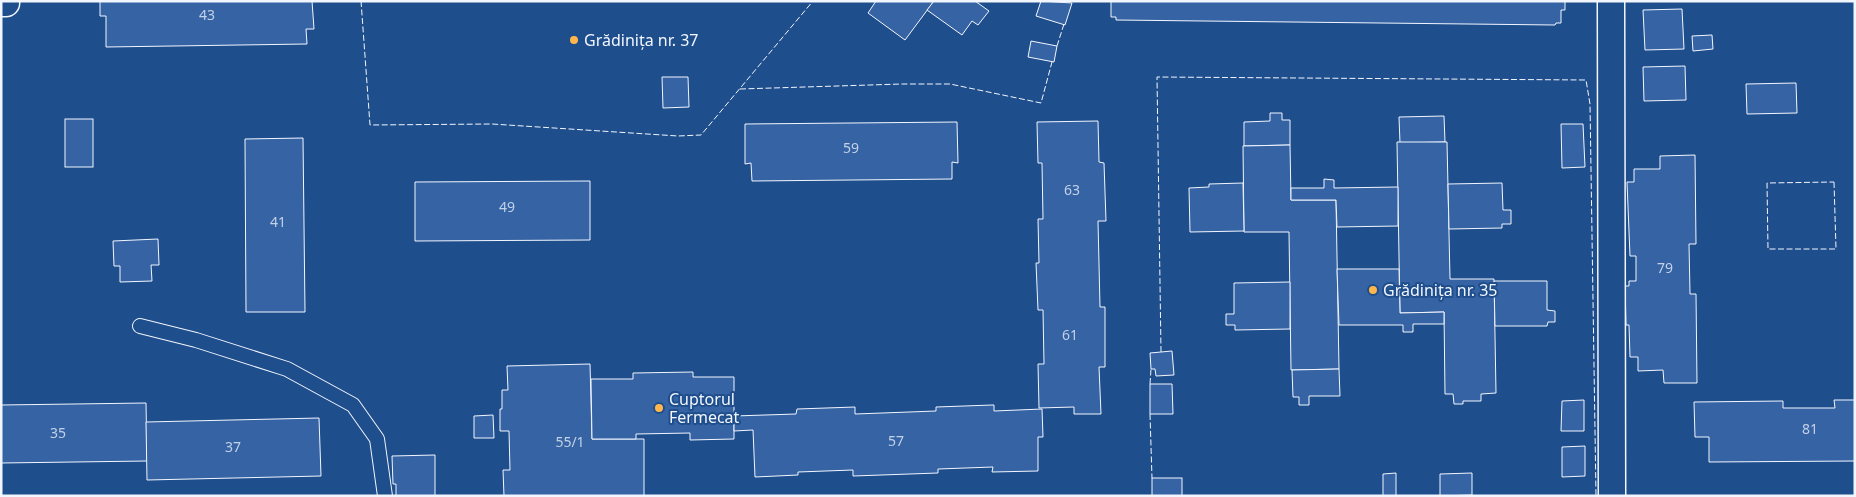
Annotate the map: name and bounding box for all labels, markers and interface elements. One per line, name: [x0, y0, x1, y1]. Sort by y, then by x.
house number: 43: [199, 5, 215, 24]
place label: Grădinița nr. 37: [584, 29, 699, 51]
marker: Grădinița nr. 37: [568, 34, 580, 46]
house number: 59: [843, 138, 859, 157]
house number: 63: [1064, 180, 1080, 199]
house number: 49: [499, 197, 515, 216]
house number: 41: [270, 212, 286, 231]
house number: 79: [1657, 258, 1673, 277]
place label: Grădinița nr. 35: [1383, 279, 1498, 301]
marker: Grădinița nr. 35: [1367, 284, 1379, 296]
house number: 61: [1062, 325, 1078, 344]
place label: Cuptorul Fermecat: [669, 388, 740, 428]
marker: Cuptorul Fermecat: [653, 402, 665, 414]
house number: 81: [1802, 419, 1818, 438]
house number: 35: [50, 423, 66, 442]
house number: 57: [888, 431, 904, 450]
house number: 55/1: [555, 432, 585, 451]
house number: 37: [225, 437, 241, 456]

